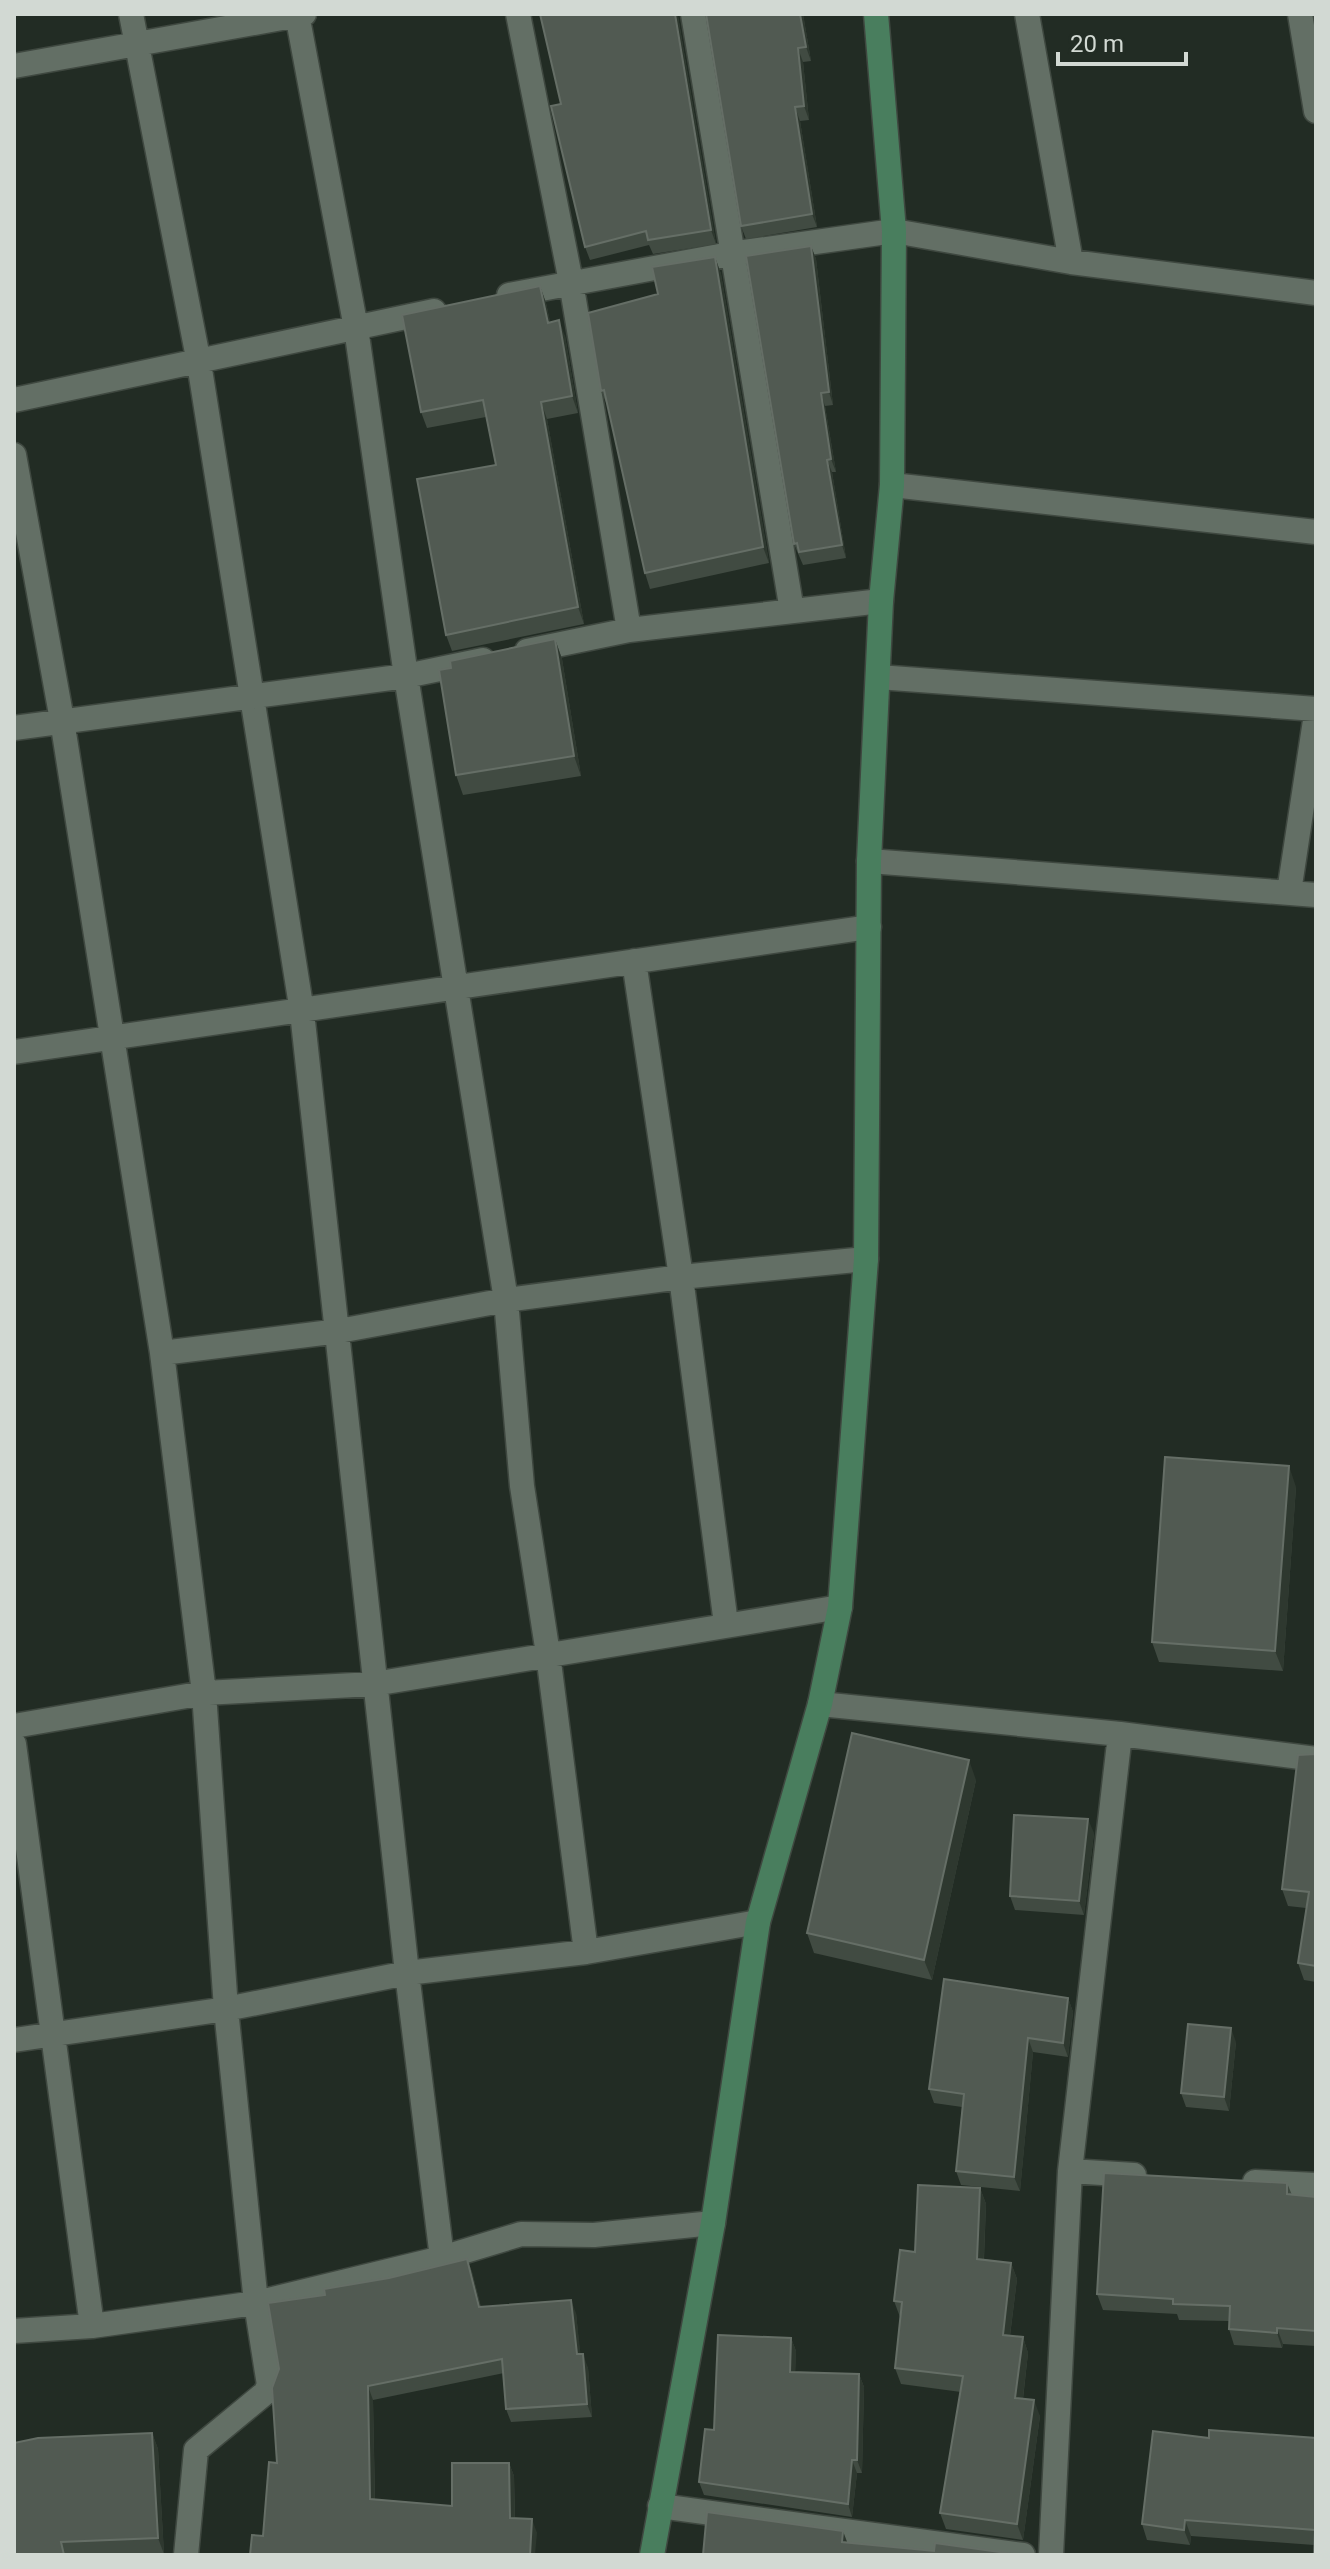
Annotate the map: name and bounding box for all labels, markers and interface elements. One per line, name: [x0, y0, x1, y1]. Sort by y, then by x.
scale bar: [1058, 16, 1186, 66]
text: 20 m: [1070, 30, 1124, 58]

